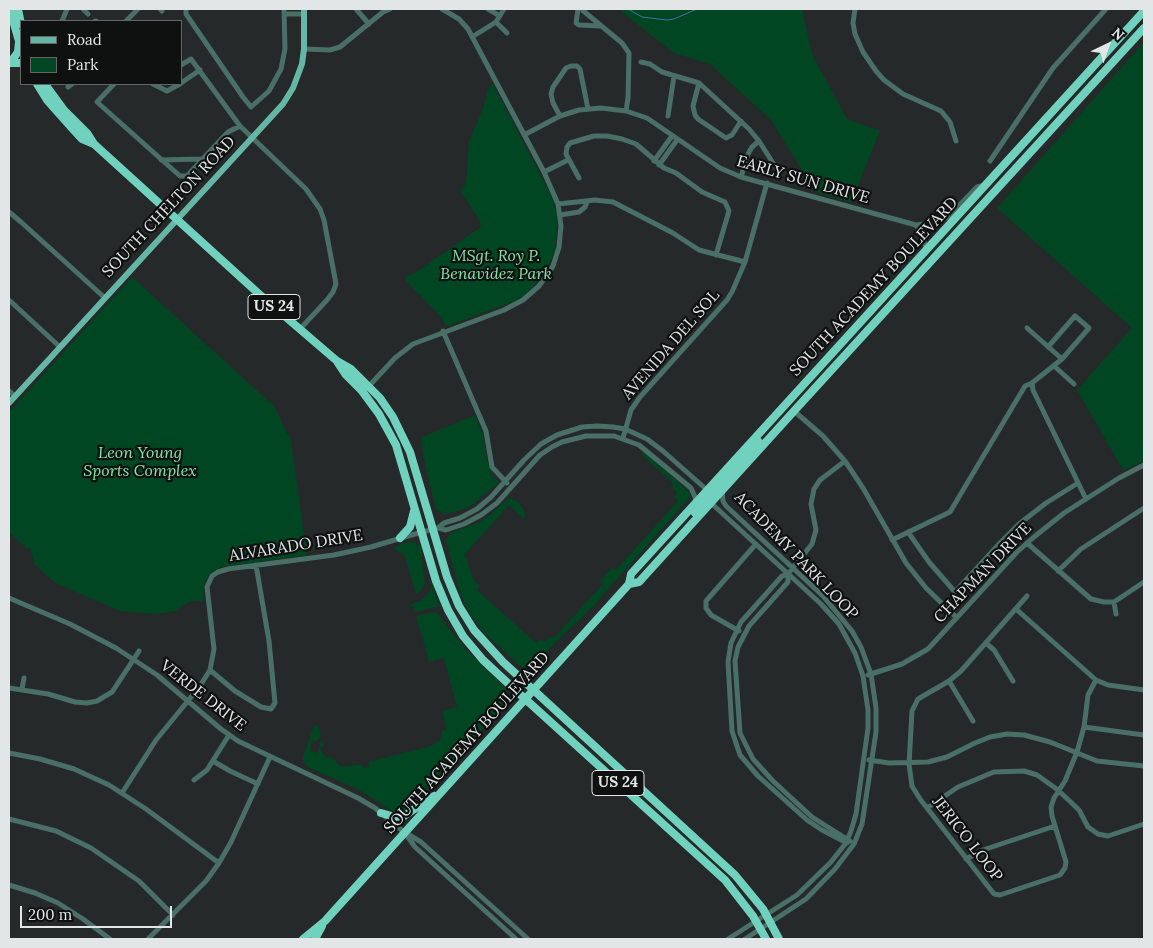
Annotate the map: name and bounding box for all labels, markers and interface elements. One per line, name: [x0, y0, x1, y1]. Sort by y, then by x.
legend: [20, 20, 182, 85]
north arrow: [1083, 20, 1133, 70]
text: N: [1108, 24, 1128, 44]
text: Road: [67, 30, 102, 49]
text: Park: [67, 55, 98, 74]
street label: SOUTH CHELTON ROAD: [98, 132, 240, 282]
street label: EARLY SUN DRIVE: [734, 152, 872, 208]
street label: SOUTH ACADEMY BOULEVARD: [786, 193, 962, 381]
park label: MSgt. Roy P. Benavidez Park: [440, 246, 552, 284]
street label: AVENIDA DEL SOL: [618, 286, 724, 404]
road number: US 24: [248, 294, 300, 320]
park label: Leon Young Sports Complex: [83, 443, 197, 481]
street label: ACADEMY PARK LOOP: [730, 488, 862, 624]
street label: CHAPMAN DRIVE: [930, 519, 1036, 627]
street label: ALVARADO DRIVE: [228, 526, 364, 566]
street label: SOUTH ACADEMY BOULEVARD: [380, 648, 554, 838]
street label: VERDE DRIVE: [156, 656, 250, 736]
road number: US 24: [592, 770, 644, 796]
street label: JERICO LOOP: [928, 792, 1006, 886]
scale bar: [22, 896, 175, 928]
text: 200 m: [28, 905, 72, 924]

